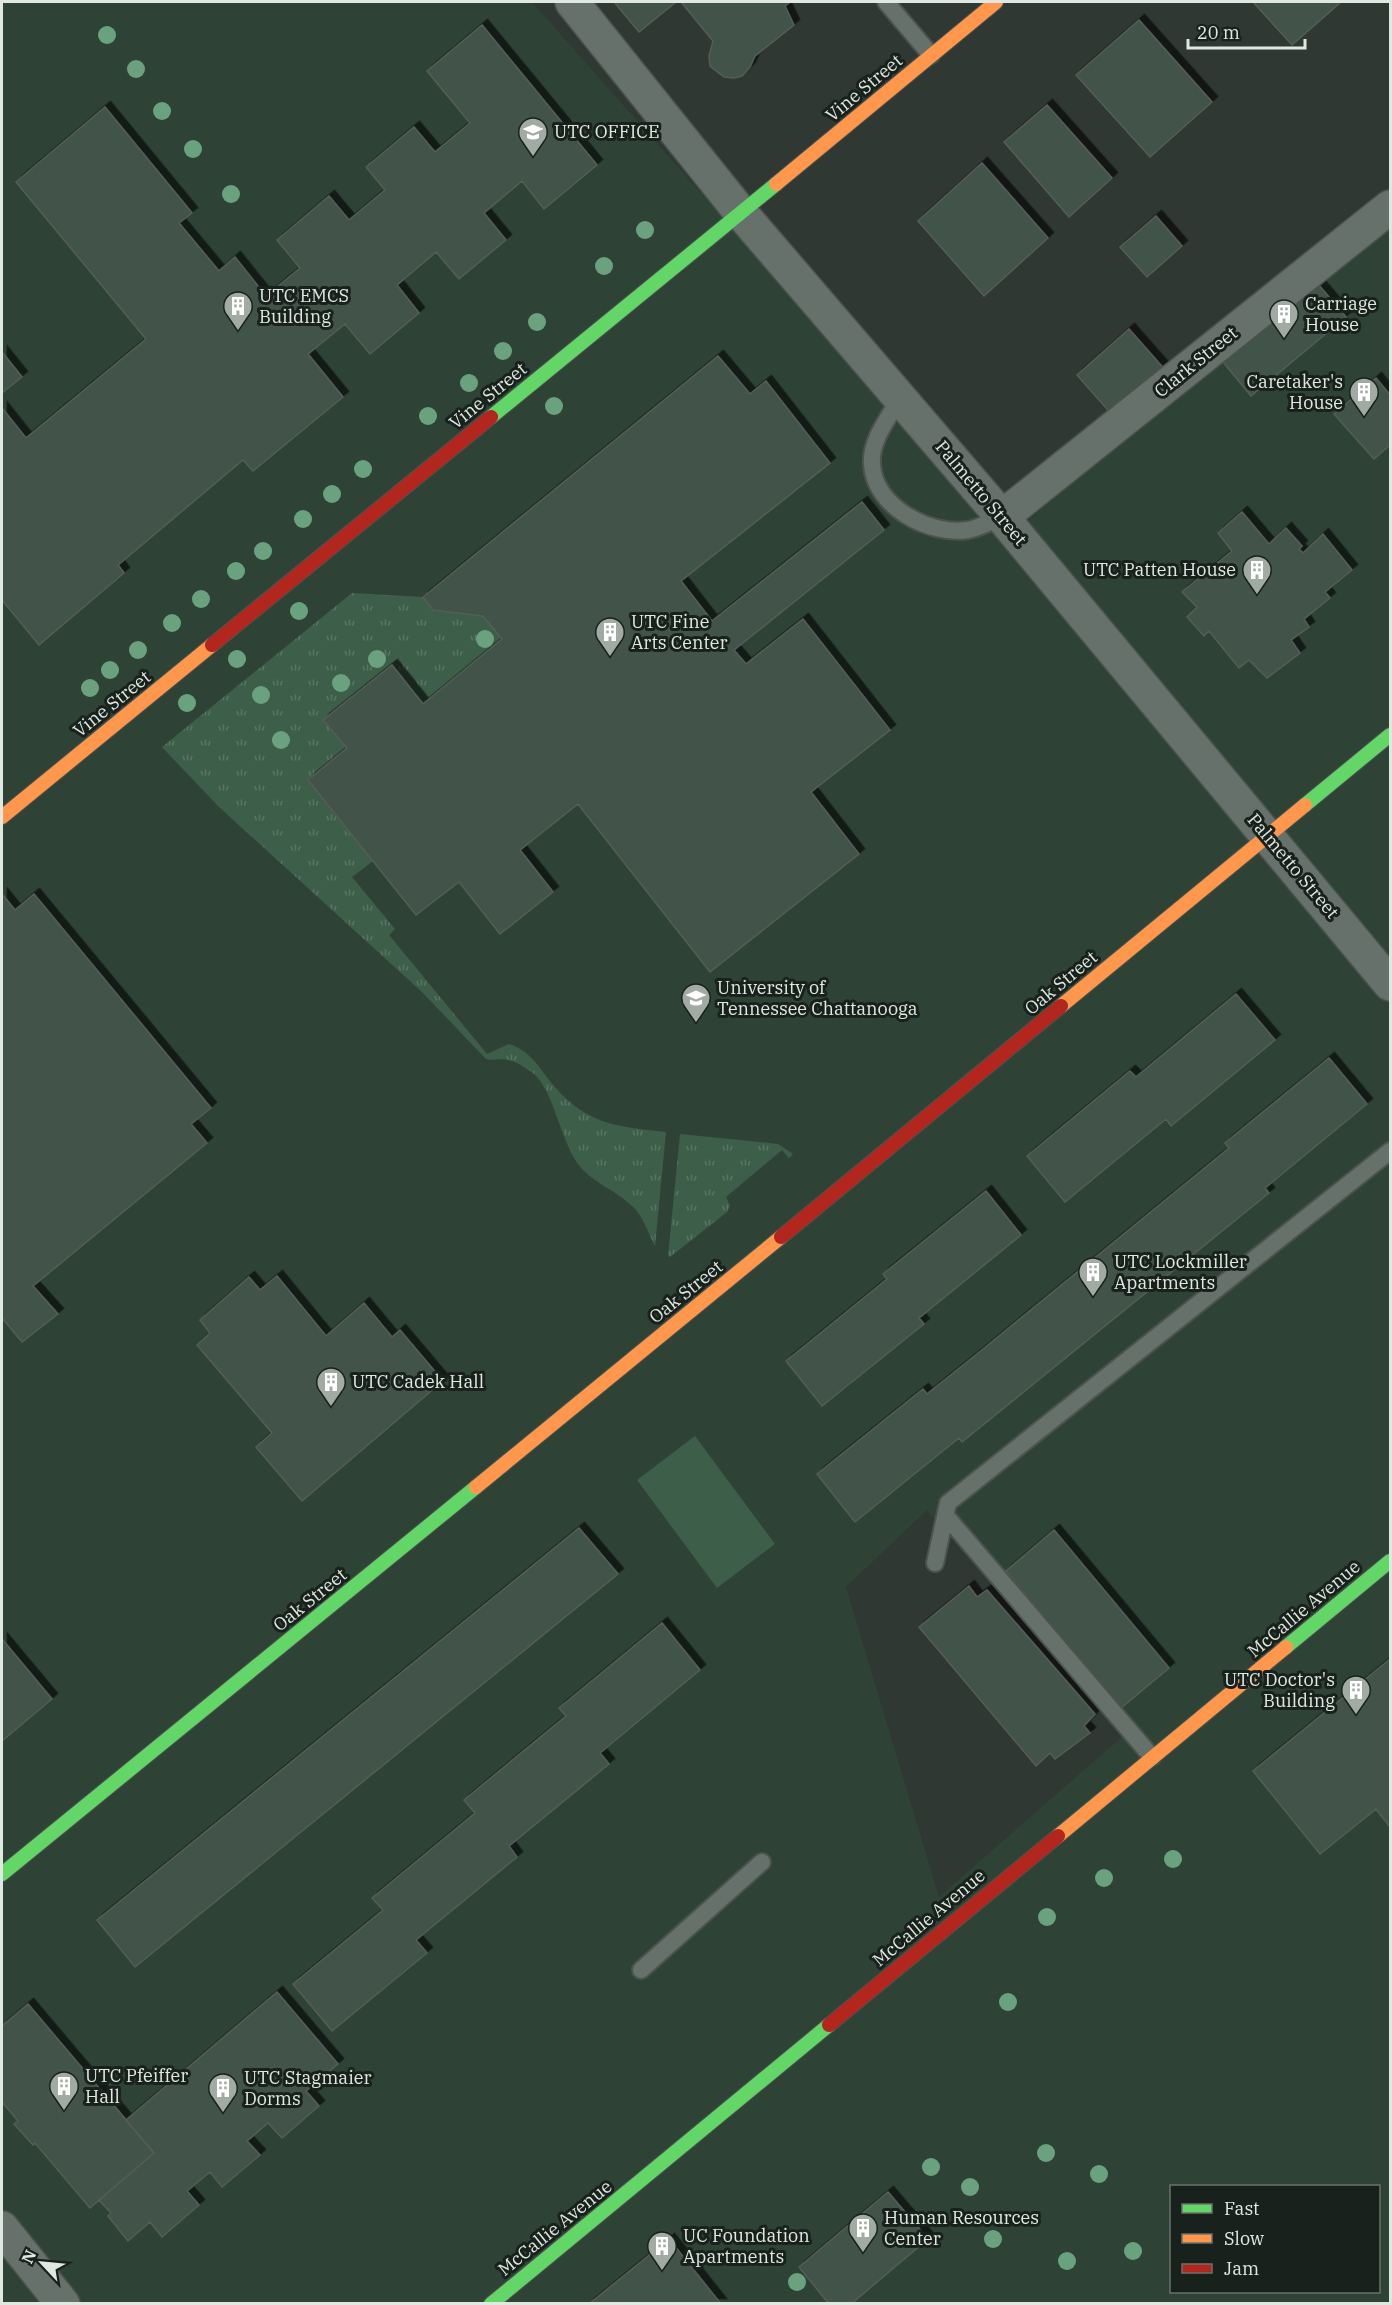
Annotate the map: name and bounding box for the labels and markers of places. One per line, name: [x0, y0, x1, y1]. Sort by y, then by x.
school or university icon: UTC OFFICE: [517, 116, 549, 158]
place label: UTC OFFICE: [554, 120, 660, 143]
place label: UTC EMCS Building: [259, 284, 349, 328]
building icon: UTC EMCS Building: [222, 290, 254, 332]
place label: Carriage House: [1305, 292, 1377, 336]
building icon: Carriage House: [1268, 298, 1300, 340]
place label: Caretaker's House: [1247, 370, 1343, 414]
building icon: Caretaker's House: [1348, 376, 1380, 418]
building icon: UTC Patten House: [1241, 554, 1273, 596]
place label: UTC Patten House: [1083, 558, 1236, 581]
place label: UTC Fine Arts Center: [631, 610, 727, 654]
building icon: UTC Fine Arts Center: [594, 616, 626, 658]
place label: University of Tennessee Chattanooga: [717, 976, 918, 1020]
school or university icon: University of Tennessee Chattanooga: [680, 982, 712, 1024]
place label: UTC Lockmiller Apartments: [1114, 1250, 1247, 1294]
building icon: UTC Lockmiller Apartments: [1077, 1256, 1109, 1298]
building icon: UTC Cadek Hall: [315, 1366, 347, 1408]
place label: UTC Cadek Hall: [352, 1370, 484, 1393]
place label: UTC Doctor's Building: [1224, 1668, 1335, 1712]
building icon: UTC Doctor's Building: [1340, 1674, 1372, 1716]
place label: UTC Pfeiffer Hall: [85, 2064, 188, 2108]
place label: UTC Stagmaier Dorms: [244, 2066, 371, 2110]
building icon: UTC Pfeiffer Hall: [48, 2070, 80, 2112]
building icon: UTC Stagmaier Dorms: [207, 2072, 239, 2114]
place label: Human Resources Center: [884, 2206, 1039, 2250]
building icon: Human Resources Center: [847, 2212, 879, 2254]
place label: UC Foundation Apartments: [683, 2224, 810, 2268]
building icon: UC Foundation Apartments: [646, 2230, 678, 2272]

